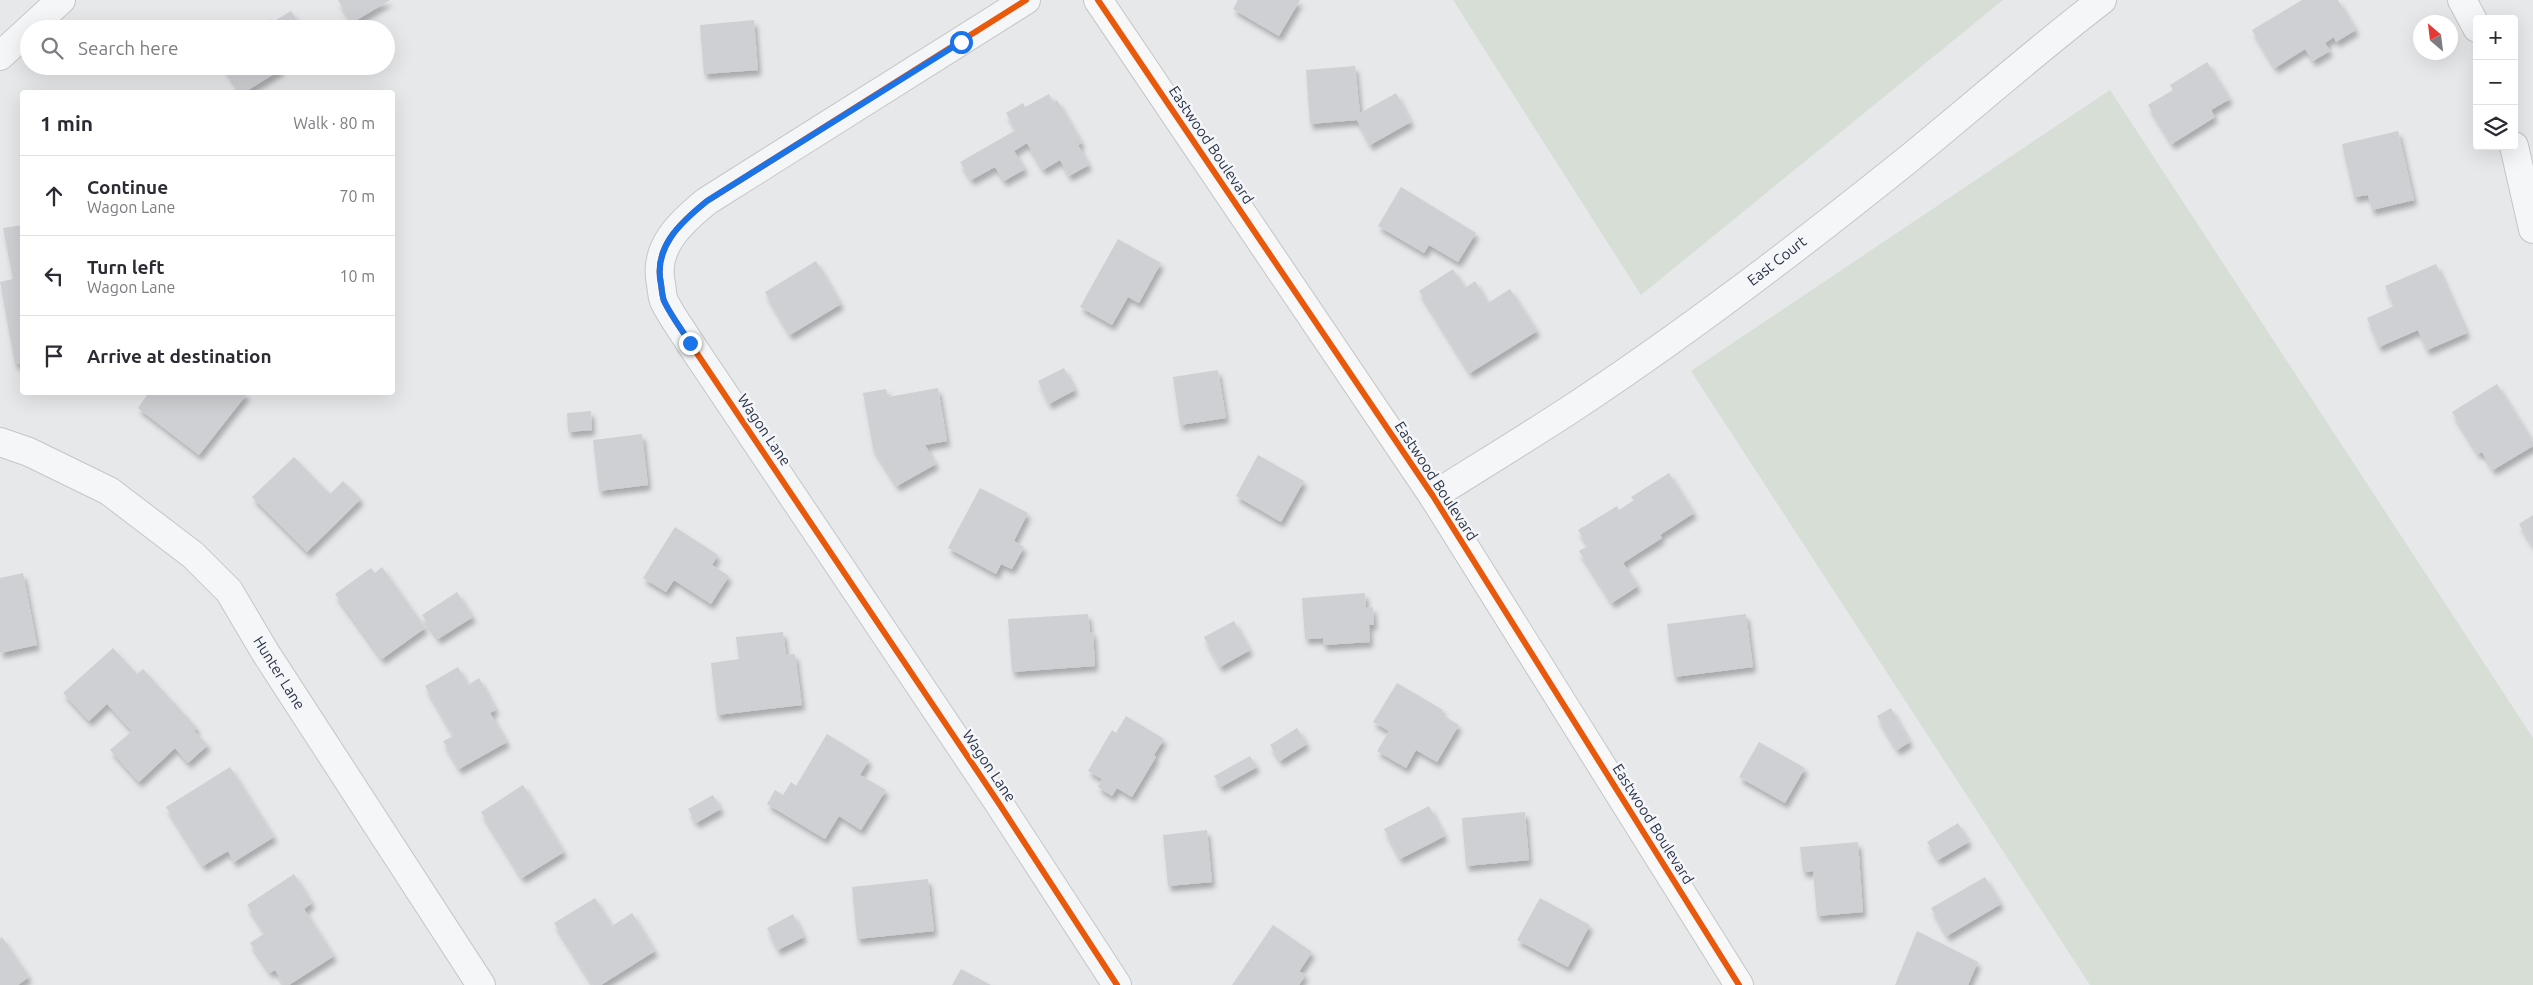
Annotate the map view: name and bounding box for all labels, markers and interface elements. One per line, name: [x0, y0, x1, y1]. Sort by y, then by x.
north arrow: [2413, 15, 2458, 60]
map controls: [2473, 15, 2518, 150]
button: +: [2473, 15, 2518, 60]
search box: [20, 20, 395, 75]
route start: [950, 31, 973, 54]
icon: search: [38, 34, 66, 62]
text: Search here: [78, 37, 178, 59]
button: −: [2473, 60, 2518, 105]
street label: Eastwood Boulevard: [1166, 83, 1257, 207]
button: layers: [2473, 105, 2518, 150]
text: 1 min: [40, 111, 93, 135]
text: Walk · 80 m: [293, 114, 375, 132]
text: Continue: [87, 176, 168, 198]
icon: ahead: [40, 182, 68, 210]
text: 70 m: [339, 187, 375, 205]
text: Wagon Lane: [87, 198, 175, 216]
street label: East Court: [1744, 232, 1810, 289]
text: Turn left: [87, 256, 165, 278]
icon: left: [40, 262, 68, 290]
text: 10 m: [339, 267, 375, 285]
text: Wagon Lane: [87, 278, 175, 296]
route end: [679, 332, 702, 355]
icon: arrive: [40, 342, 68, 370]
text: Arrive at destination: [87, 345, 272, 367]
street label: Wagon Lane: [734, 391, 795, 469]
street label: Eastwood Boulevard: [1392, 418, 1481, 543]
street label: Hunter Lane: [250, 633, 309, 712]
street label: Wagon Lane: [959, 727, 1020, 805]
street label: Eastwood Boulevard: [1610, 761, 1697, 887]

